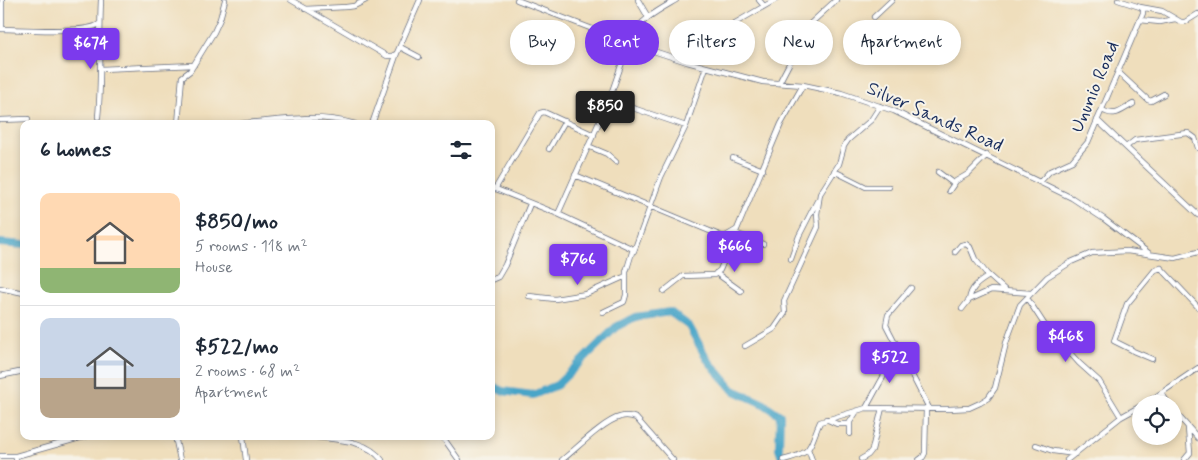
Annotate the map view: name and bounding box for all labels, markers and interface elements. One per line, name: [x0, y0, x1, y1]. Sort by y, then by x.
chip: Buy: [510, 20, 575, 65]
chip: Rent: [585, 20, 659, 65]
chip: Filters: [669, 20, 755, 65]
chip: New: [765, 20, 833, 65]
chip: Apartment: [843, 20, 961, 65]
pin: $674: [61, 28, 121, 70]
text: $674: [73, 33, 109, 54]
street label: Ununio Road: [1065, 37, 1125, 137]
street label: Silver Sands Road: [863, 76, 1007, 158]
pin: $850: [575, 90, 635, 133]
text: $850: [587, 96, 623, 117]
text: 6 homes: [40, 136, 111, 164]
icon: filters: [447, 136, 475, 164]
text: $850/mo: [195, 208, 278, 236]
icon: home: [80, 213, 140, 273]
pin: $666: [705, 230, 765, 273]
text: 5 rooms · 118 m²: [195, 236, 308, 257]
text: $666: [718, 236, 752, 257]
pin: $766: [548, 244, 608, 286]
text: $766: [560, 249, 596, 270]
text: House: [195, 257, 233, 278]
pin: $468: [1036, 320, 1096, 363]
text: $468: [1048, 326, 1084, 347]
text: $522/mo: [195, 333, 278, 361]
icon: home: [80, 338, 140, 398]
pin: $522: [860, 342, 920, 384]
text: $522: [871, 347, 909, 368]
text: 2 rooms · 68 m²: [195, 361, 300, 382]
text: Apartment: [195, 382, 268, 403]
map controls: [1132, 395, 1182, 445]
button: locate: [1132, 395, 1182, 445]

